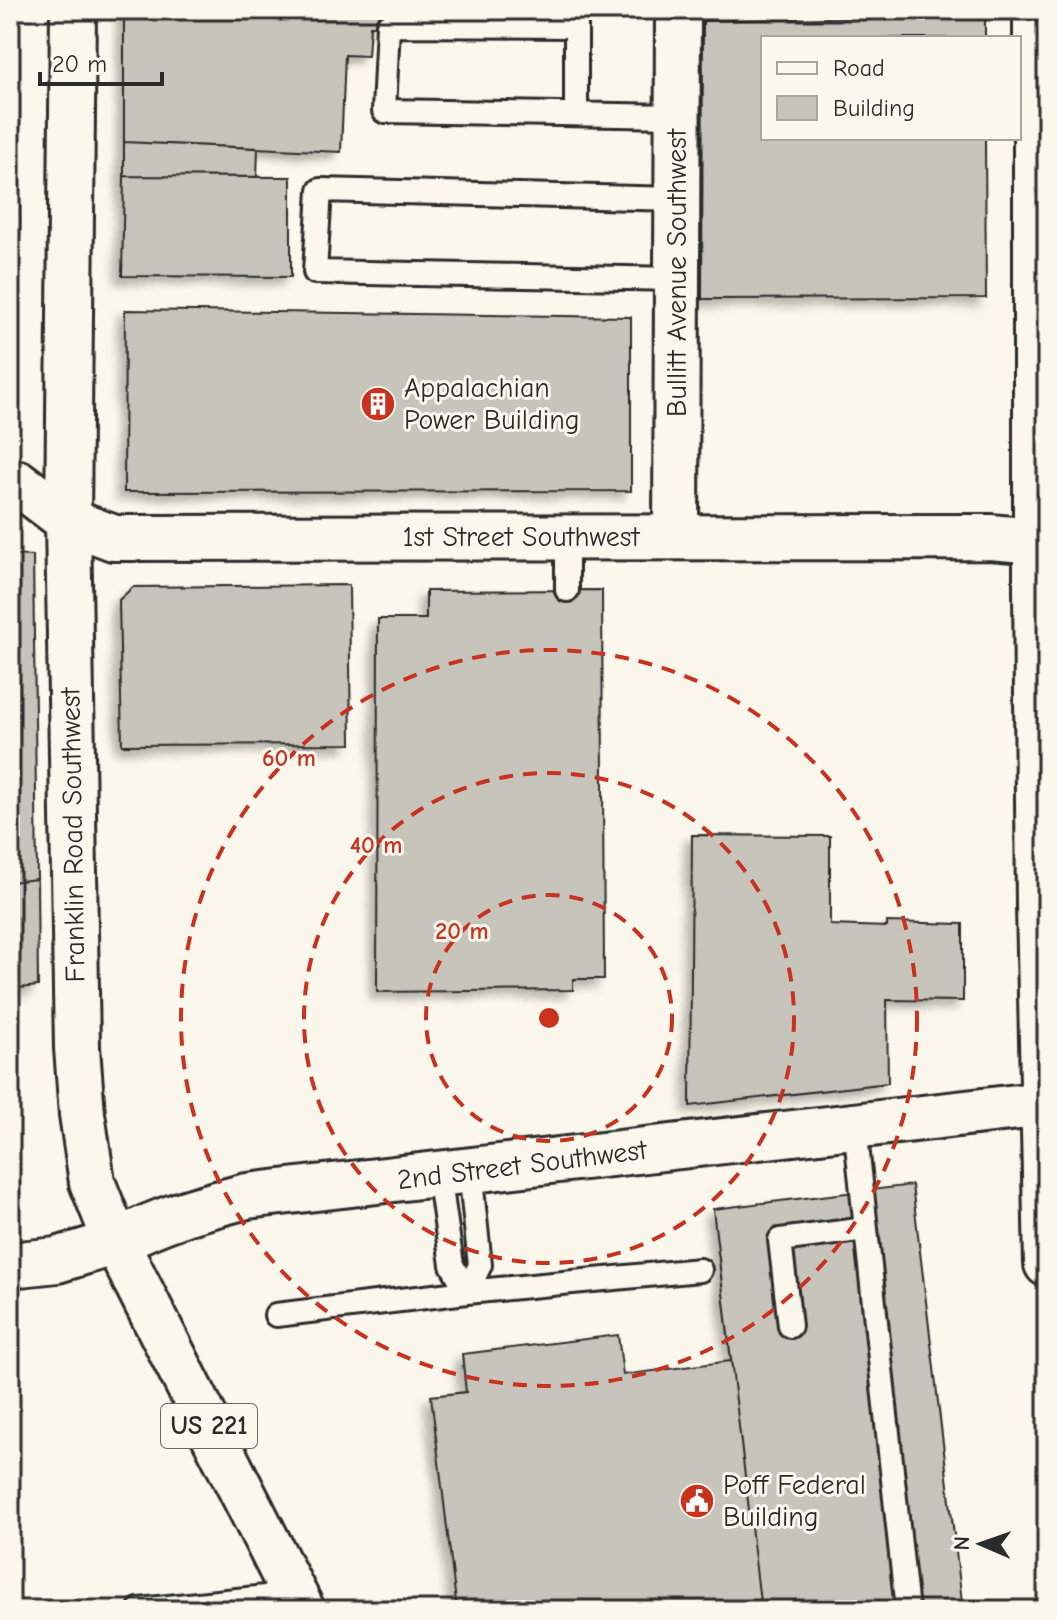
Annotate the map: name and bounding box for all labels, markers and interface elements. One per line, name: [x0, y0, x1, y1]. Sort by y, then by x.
scale bar: [40, 36, 162, 86]
legend: [761, 36, 1021, 140]
text: 20 m: [52, 50, 107, 78]
text: Road: [833, 54, 885, 82]
text: Building: [833, 94, 915, 122]
street label: Bullitt Avenue Southwest: [661, 128, 693, 417]
place label: Appalachian Power Building: [404, 372, 580, 436]
building icon: Appalachian Power Building: [359, 385, 397, 423]
street label: 1st Street Southwest: [402, 521, 641, 553]
street label: Franklin Road Southwest: [54, 686, 92, 983]
text: 60 m: [262, 744, 316, 772]
text: 40 m: [350, 831, 402, 859]
text: 20 m: [435, 917, 489, 945]
centre of rings: [535, 1004, 563, 1032]
street label: 2nd Street Southwest: [395, 1134, 650, 1196]
road number: US 221: [161, 1404, 257, 1448]
place label: Poff Federal Building: [723, 1469, 866, 1533]
public building icon: Poff Federal Building: [678, 1482, 716, 1520]
north arrow: [941, 1504, 1021, 1584]
text: N: [949, 1536, 975, 1551]

